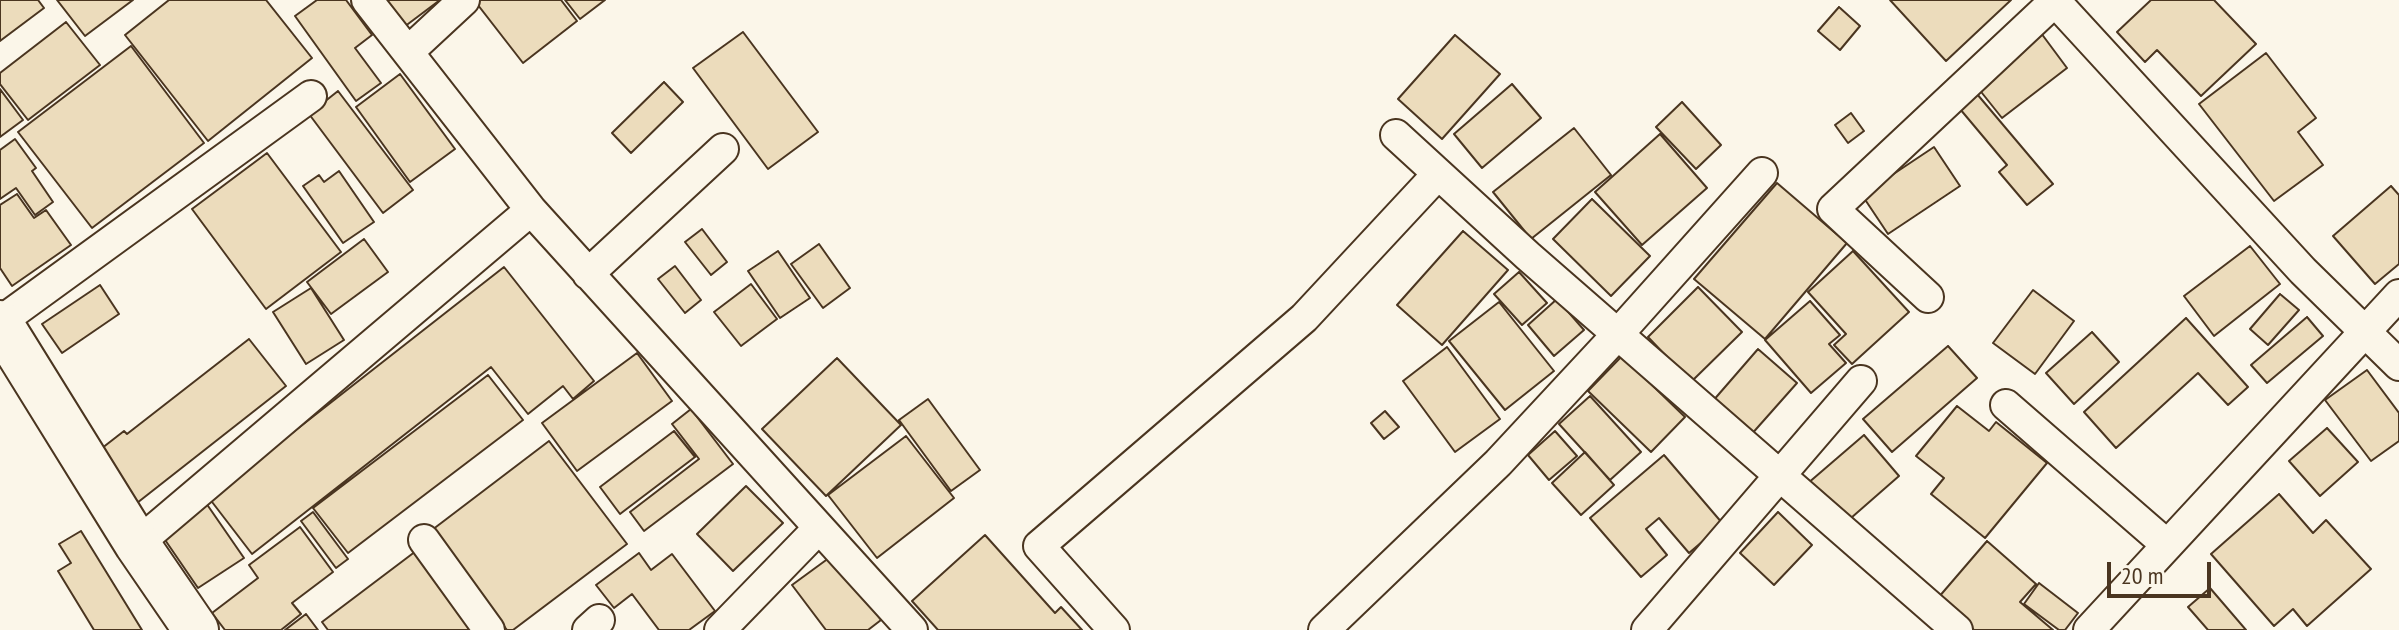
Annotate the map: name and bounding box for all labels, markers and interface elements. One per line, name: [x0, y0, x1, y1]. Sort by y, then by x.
scale bar: [2111, 546, 2215, 596]
text: 20 m: [2121, 560, 2163, 591]

